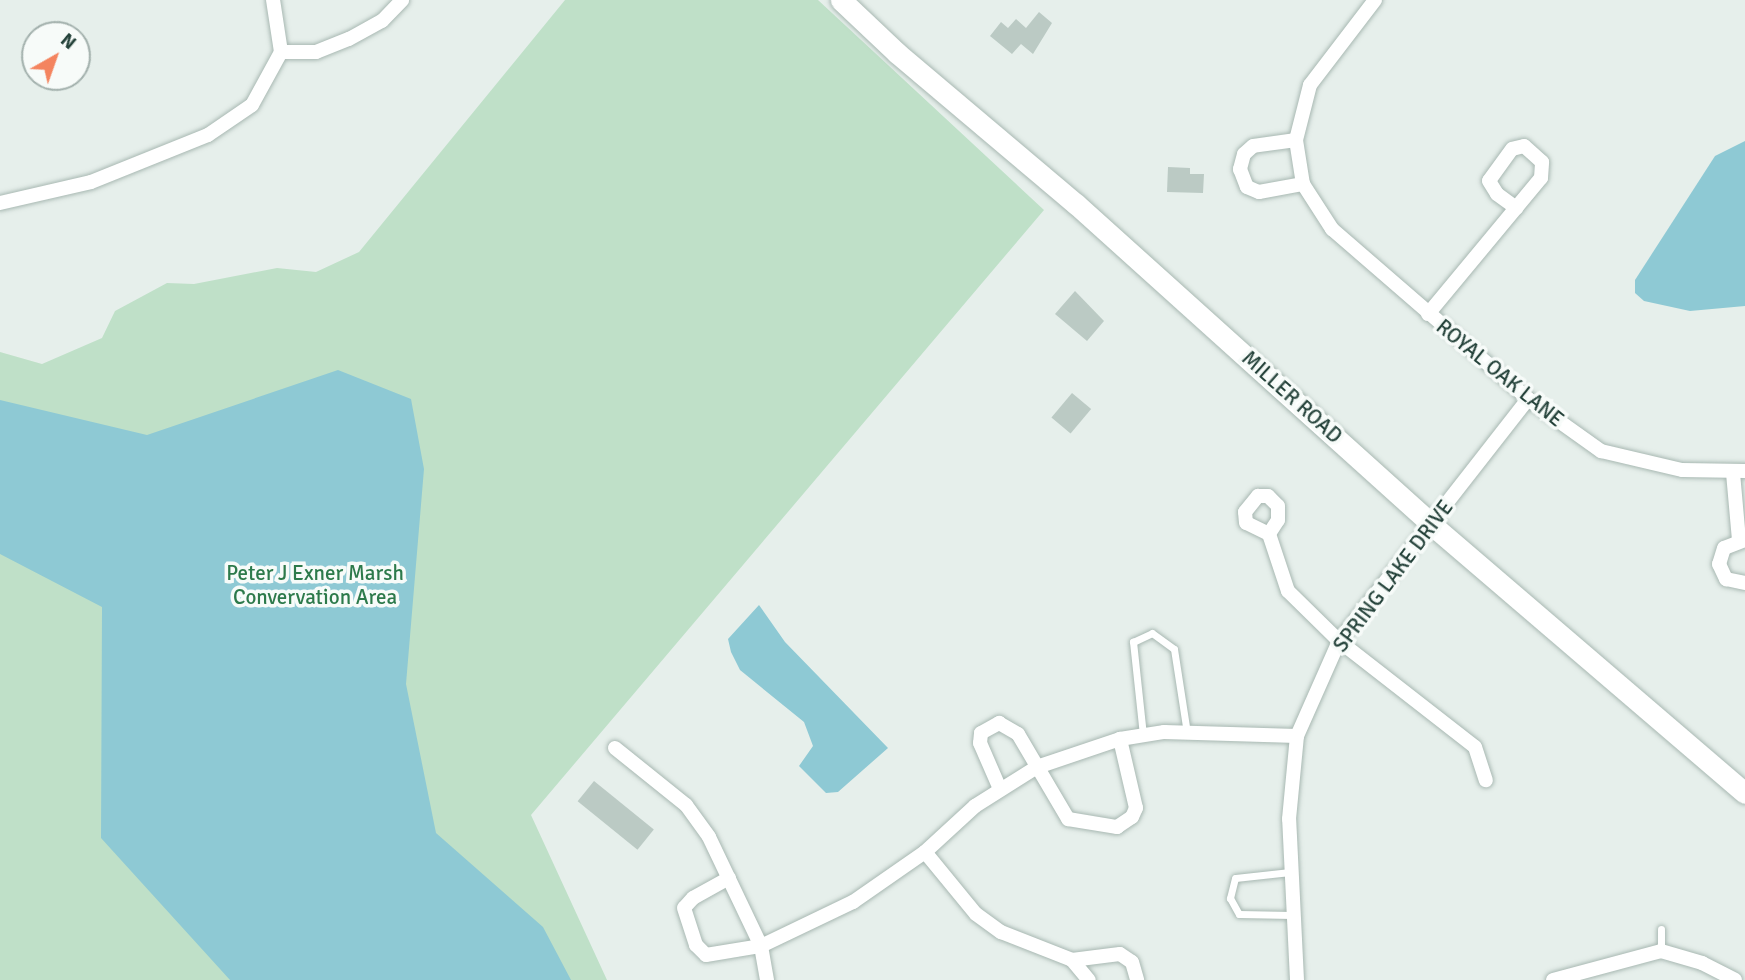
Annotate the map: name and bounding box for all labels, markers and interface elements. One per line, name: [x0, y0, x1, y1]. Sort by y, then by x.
north arrow: [21, 21, 91, 91]
text: N: [55, 28, 81, 55]
street label: ROYAL OAK LANE: [1431, 314, 1569, 432]
street label: MILLER ROAD: [1237, 345, 1347, 449]
street label: SPRING LAKE DRIVE: [1328, 495, 1458, 657]
park label: Peter J Exner Marsh Convervation Area: [226, 560, 404, 610]

